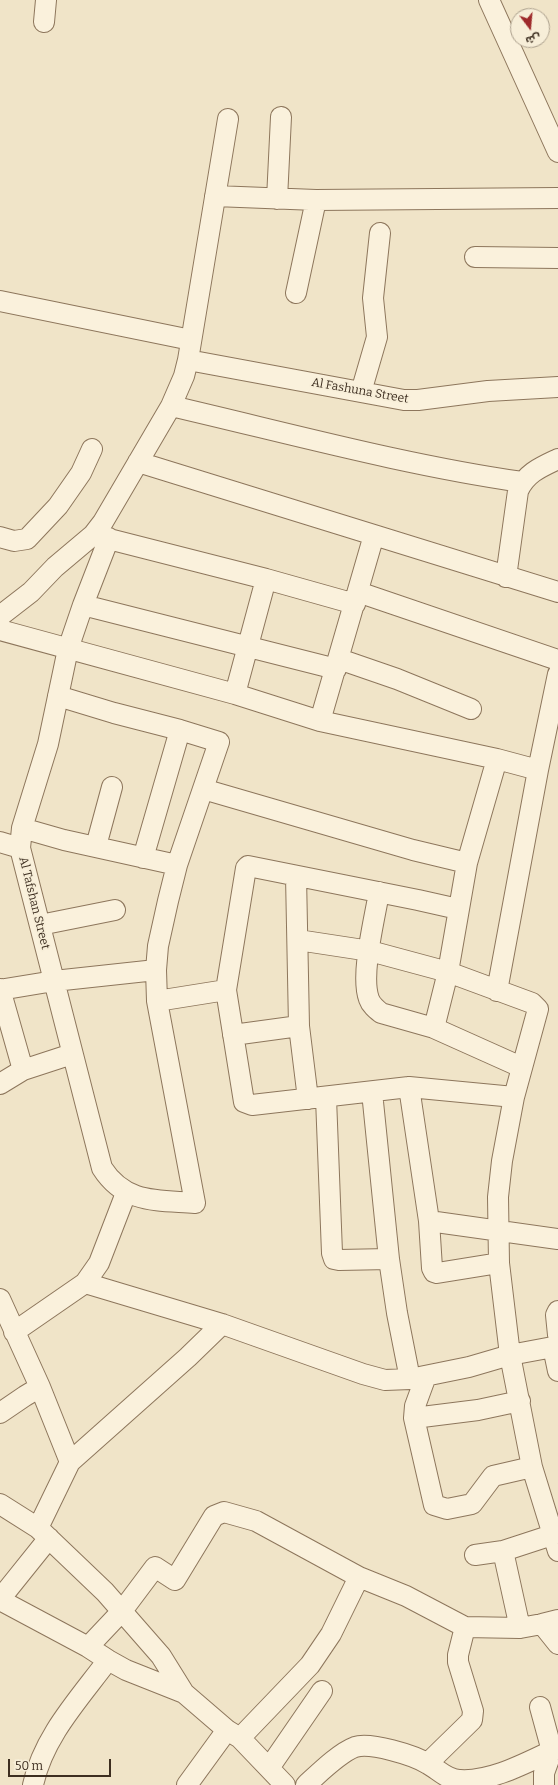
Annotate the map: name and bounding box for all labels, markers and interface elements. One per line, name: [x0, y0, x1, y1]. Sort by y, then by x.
north arrow: [510, 8, 550, 48]
text: ش: [524, 31, 542, 47]
street label: Al Fashuna Street: [310, 375, 410, 407]
street label: Al Tafshan Street: [16, 855, 52, 951]
scale bar: [10, 1751, 113, 1777]
text: 50 m: [15, 1759, 43, 1773]

